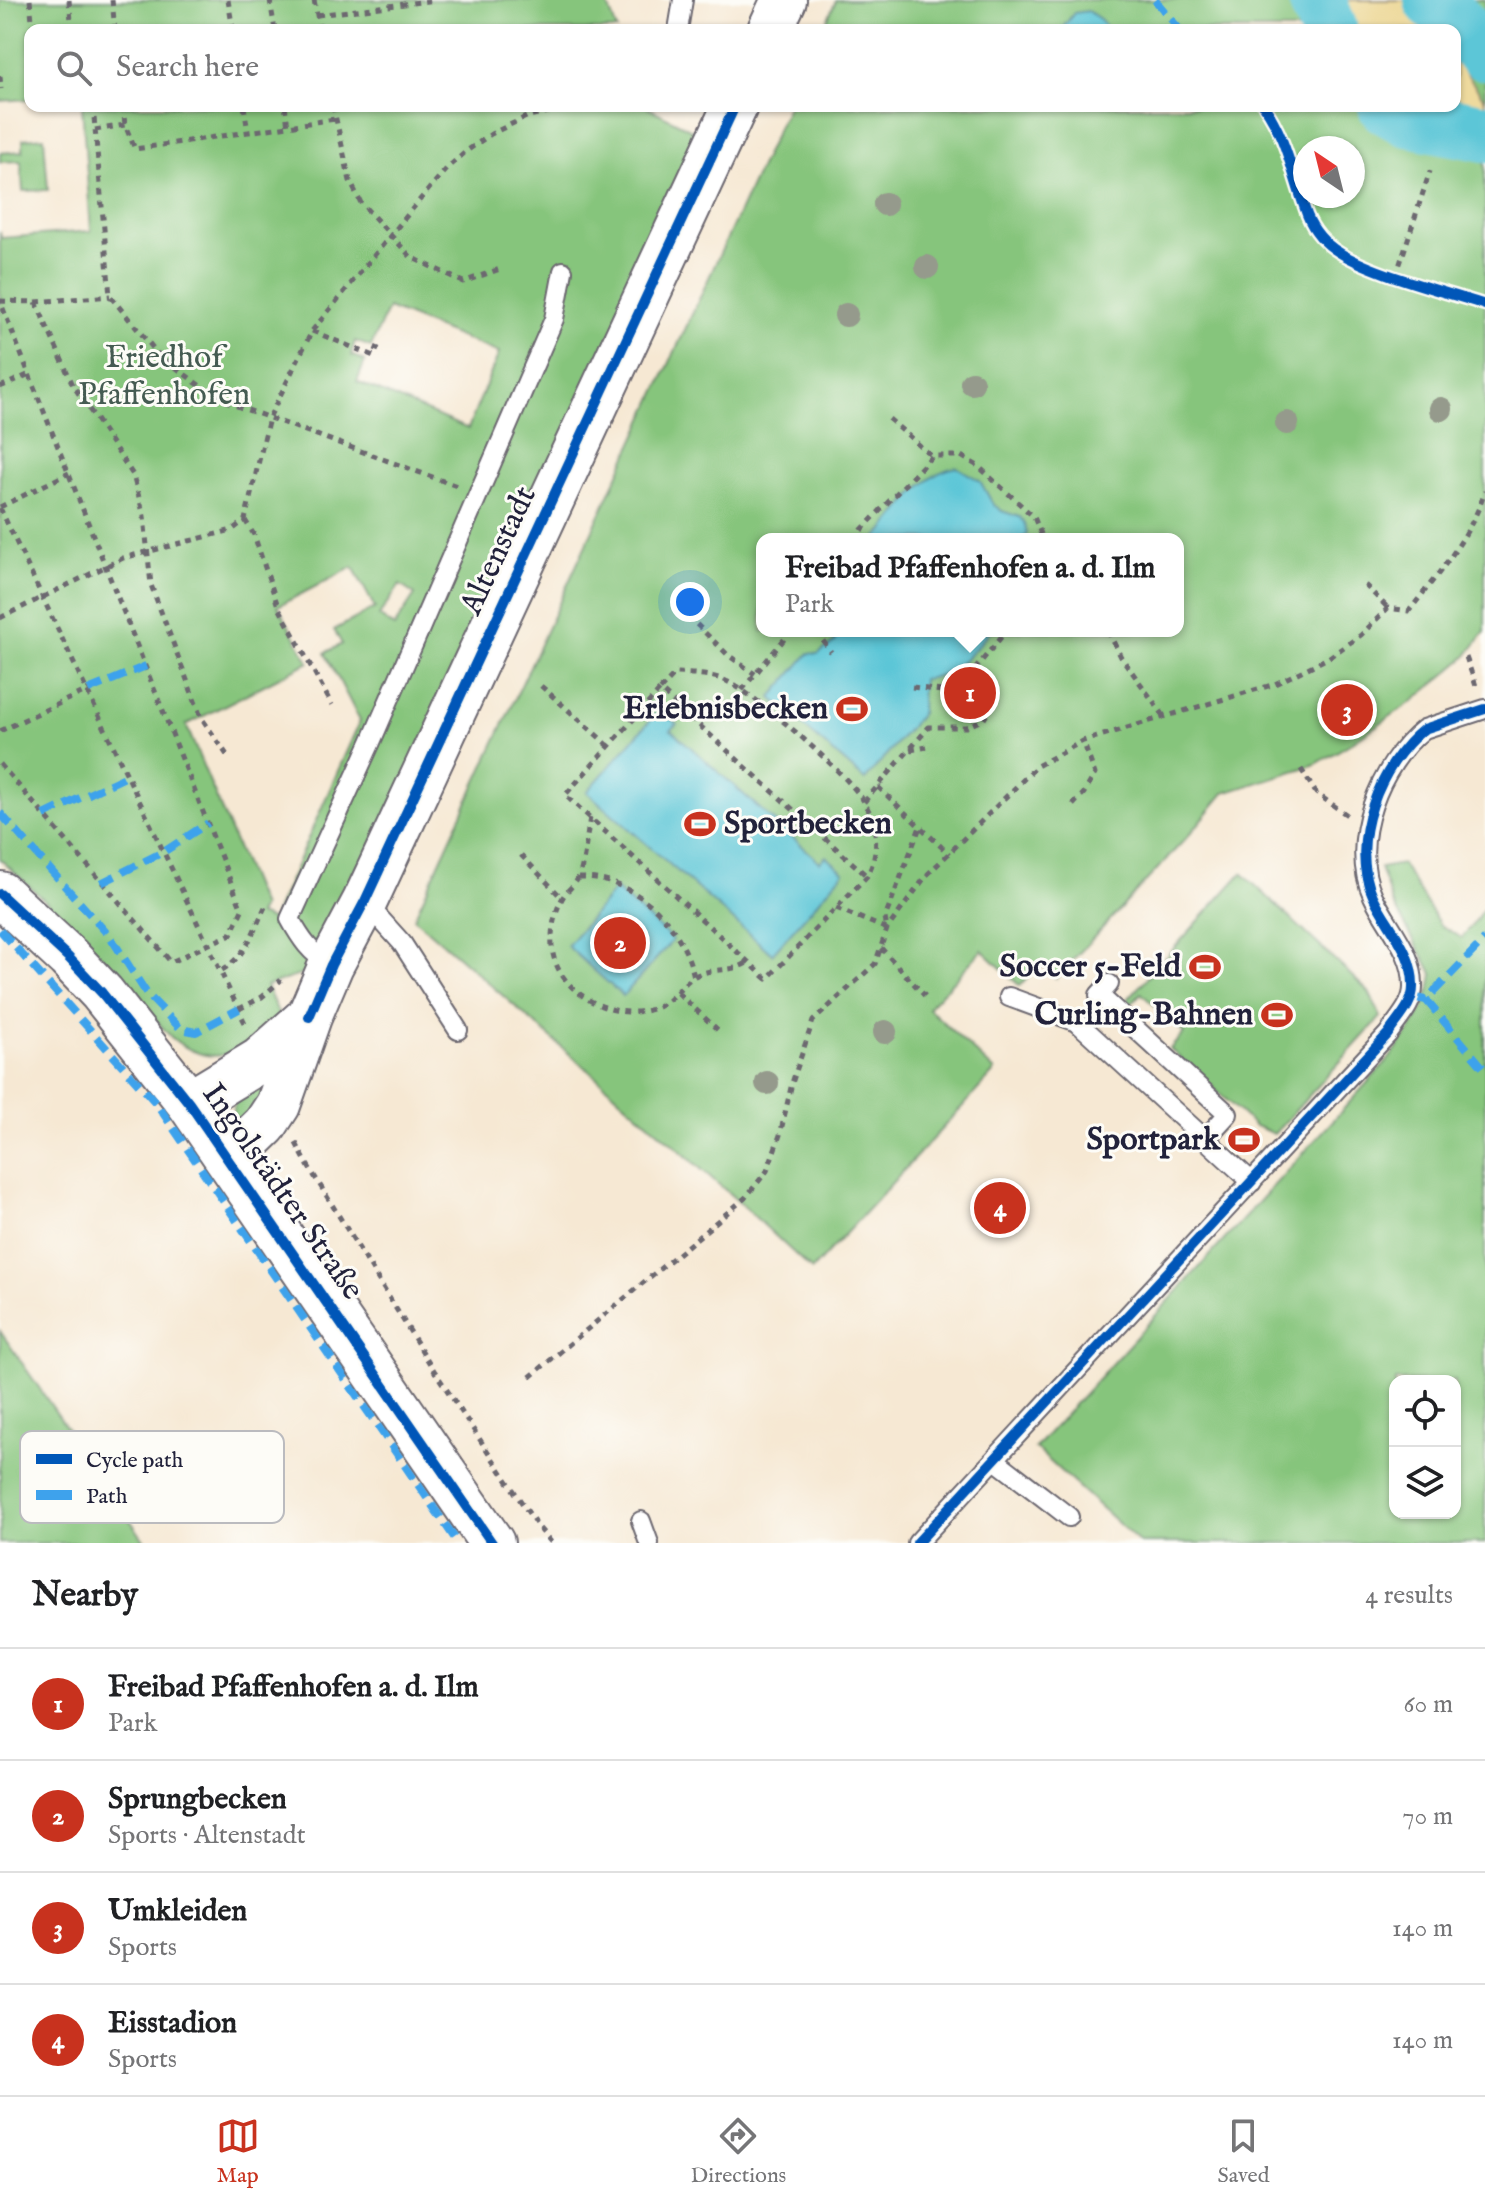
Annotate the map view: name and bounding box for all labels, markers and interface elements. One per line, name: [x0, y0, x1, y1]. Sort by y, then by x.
search box: [24, 24, 1461, 112]
icon: search: [52, 46, 96, 90]
text: Search here: [116, 49, 259, 87]
north arrow: [1293, 136, 1365, 208]
park label: Friedhof Pfaffenhofen: [78, 338, 250, 416]
street label: Altenstadt: [451, 480, 547, 623]
popup: [756, 533, 1184, 637]
text: Freibad Pfaffenhofen a. d. Ilm: [785, 550, 1155, 588]
your location: [670, 582, 710, 622]
text: Park: [785, 588, 834, 621]
pin: 1: [944, 663, 996, 723]
pin: 3: [1321, 680, 1373, 740]
place label: Erlebnisbecken: [623, 689, 828, 730]
sports icon: Erlebnisbecken: [835, 692, 869, 726]
place label: Sportbecken: [724, 804, 892, 845]
sports icon: Sportbecken: [683, 807, 717, 841]
pin: 2: [594, 913, 646, 973]
place label: Soccer 5-Feld: [1000, 947, 1182, 988]
sports icon: Soccer 5-Feld: [1188, 950, 1222, 984]
place label: Curling-Bahnen: [1034, 995, 1253, 1036]
sports icon: Curling-Bahnen: [1260, 998, 1294, 1032]
street label: Ingolstädter Straße: [192, 1076, 372, 1308]
place label: Sportpark: [1086, 1120, 1221, 1161]
sports icon: Sportpark: [1227, 1123, 1261, 1157]
pin: 4: [974, 1178, 1026, 1238]
map controls: [1389, 1375, 1461, 1519]
button: locate: [1389, 1375, 1461, 1447]
legend: [20, 1431, 284, 1523]
text: Cycle path: [86, 1447, 183, 1475]
button: layers: [1389, 1447, 1461, 1519]
text: Path: [86, 1483, 128, 1511]
text: Nearby: [32, 1574, 138, 1617]
text: 4 results: [1365, 1579, 1453, 1612]
text: Freibad Pfaffenhofen a. d. Ilm: [108, 1669, 479, 1707]
text: 1: [53, 1688, 63, 1721]
text: 60 m: [1404, 1688, 1453, 1721]
text: Park: [108, 1707, 157, 1740]
text: Sprungbecken: [108, 1781, 287, 1819]
text: 2: [52, 1800, 64, 1833]
text: 70 m: [1402, 1800, 1453, 1833]
text: Sports · Altenstadt: [108, 1819, 306, 1852]
text: Umkleiden: [108, 1893, 247, 1931]
text: 3: [53, 1912, 63, 1945]
text: 140 m: [1392, 1912, 1453, 1945]
text: Sports: [108, 1931, 177, 1964]
text: Eisstadion: [108, 2005, 237, 2043]
text: 4: [52, 2024, 64, 2057]
text: 140 m: [1392, 2024, 1453, 2057]
text: Sports: [108, 2043, 177, 2076]
tab: Map: [216, 2114, 260, 2190]
tab: Directions: [691, 2114, 786, 2190]
tab: Saved: [1217, 2114, 1269, 2190]

